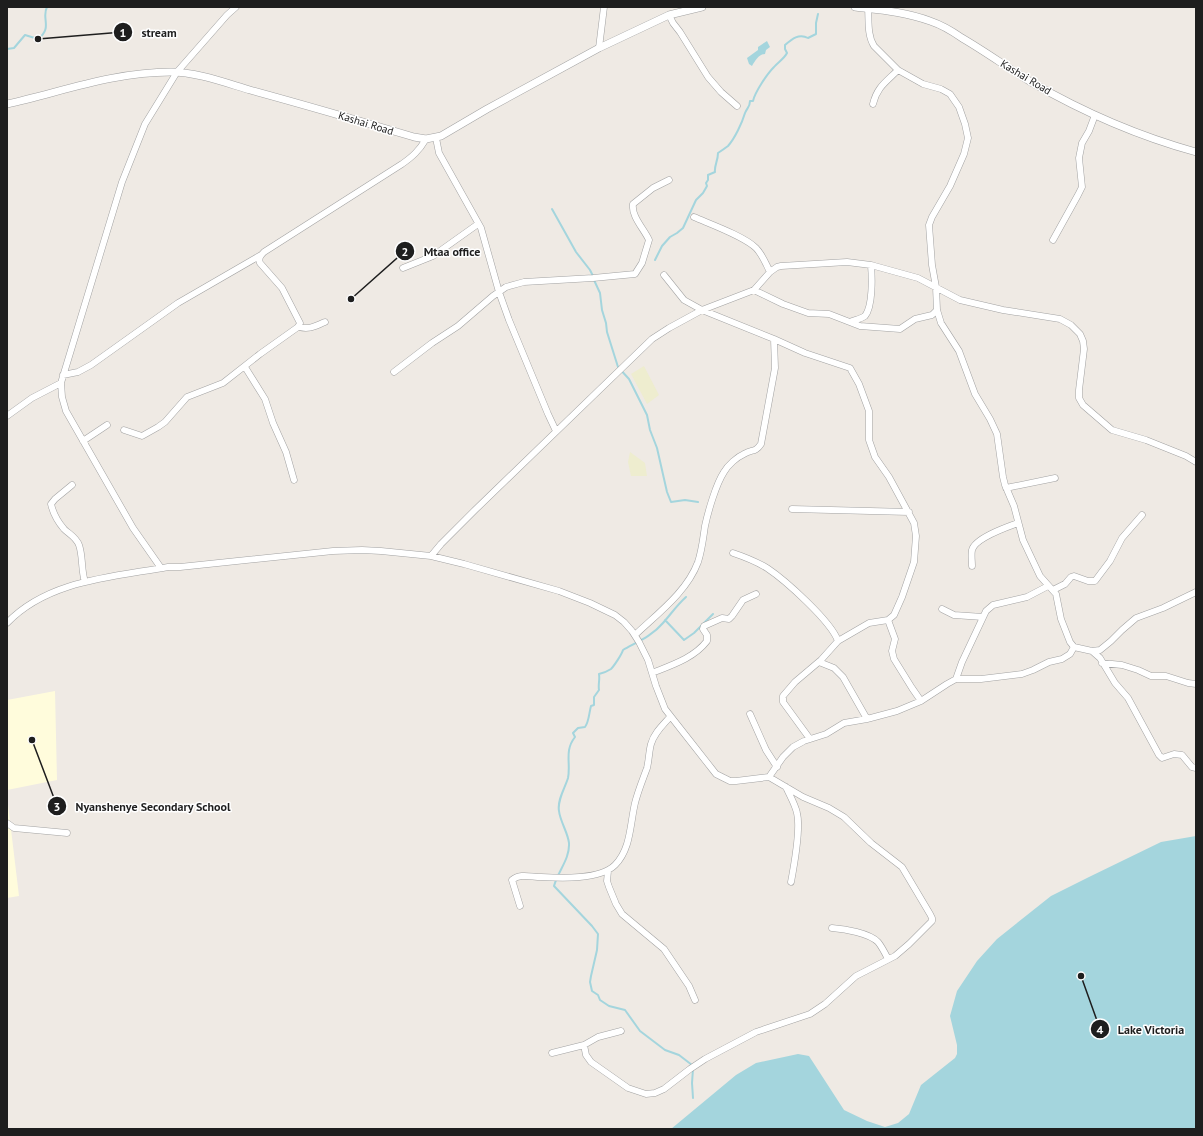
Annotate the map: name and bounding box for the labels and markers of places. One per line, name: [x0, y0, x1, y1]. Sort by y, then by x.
callout: stream: [113, 20, 185, 44]
callout: Mtaa office: [395, 239, 488, 263]
callout: Nyanshenye Secondary School: [47, 794, 238, 818]
callout: Lake Victoria: [1090, 1017, 1193, 1041]

